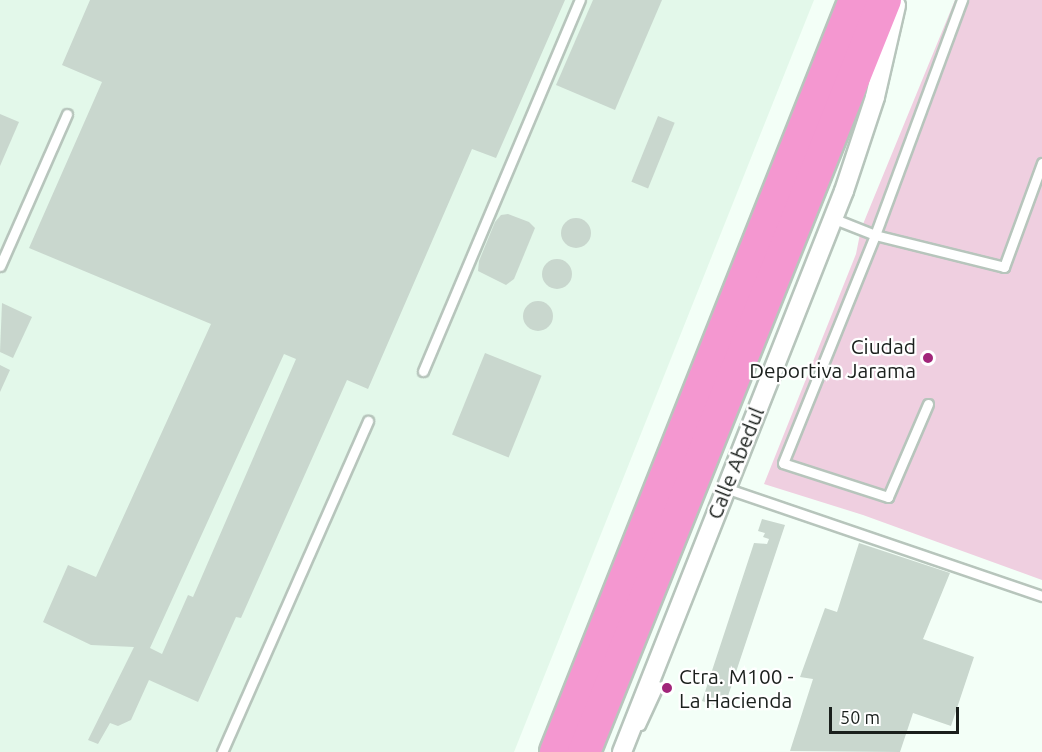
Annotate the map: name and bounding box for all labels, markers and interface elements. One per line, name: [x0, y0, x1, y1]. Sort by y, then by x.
place label: Ciudad Deportiva Jarama: [749, 333, 916, 383]
marker: Ciudad Deportiva Jarama: [921, 351, 935, 365]
street label: Calle Abedul: [701, 403, 769, 523]
place label: Ctra. M100 - La Hacienda: [679, 663, 793, 713]
marker: Ctra. M100 - La Hacienda: [660, 681, 674, 695]
scale bar: [832, 695, 962, 733]
text: 50 m: [840, 707, 880, 727]

